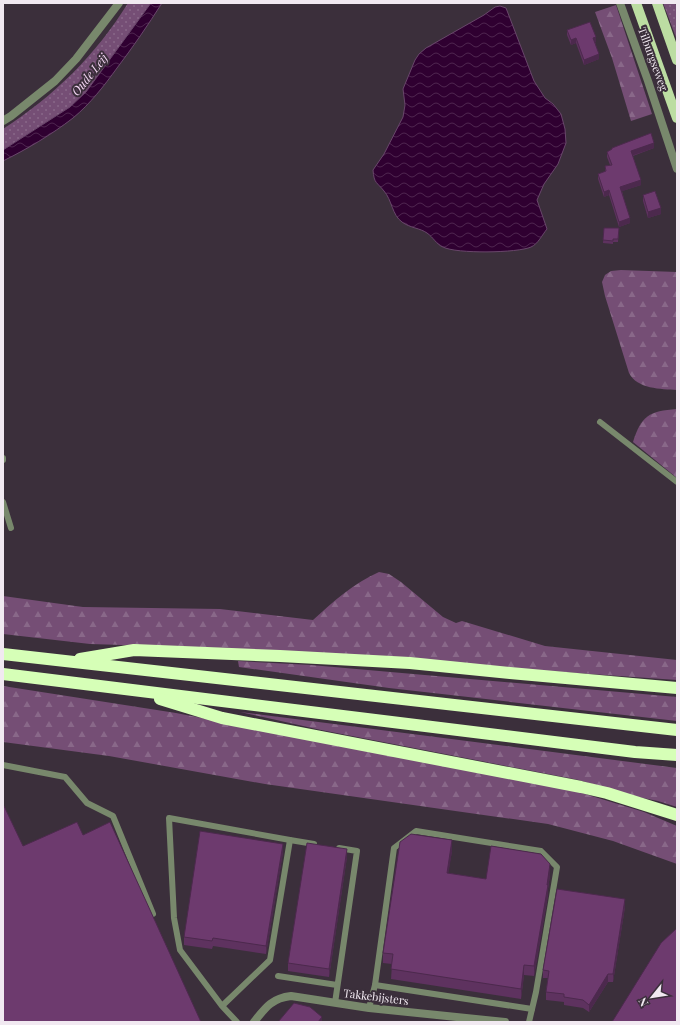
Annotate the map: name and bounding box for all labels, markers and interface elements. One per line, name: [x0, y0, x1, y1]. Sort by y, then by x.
street label: Tilburgseweg: [635, 25, 672, 93]
water label: Oude Leij: [67, 50, 111, 99]
north arrow: [632, 977, 672, 1017]
street label: Takkebijsters: [343, 985, 410, 1008]
text: N: [634, 995, 651, 1009]

